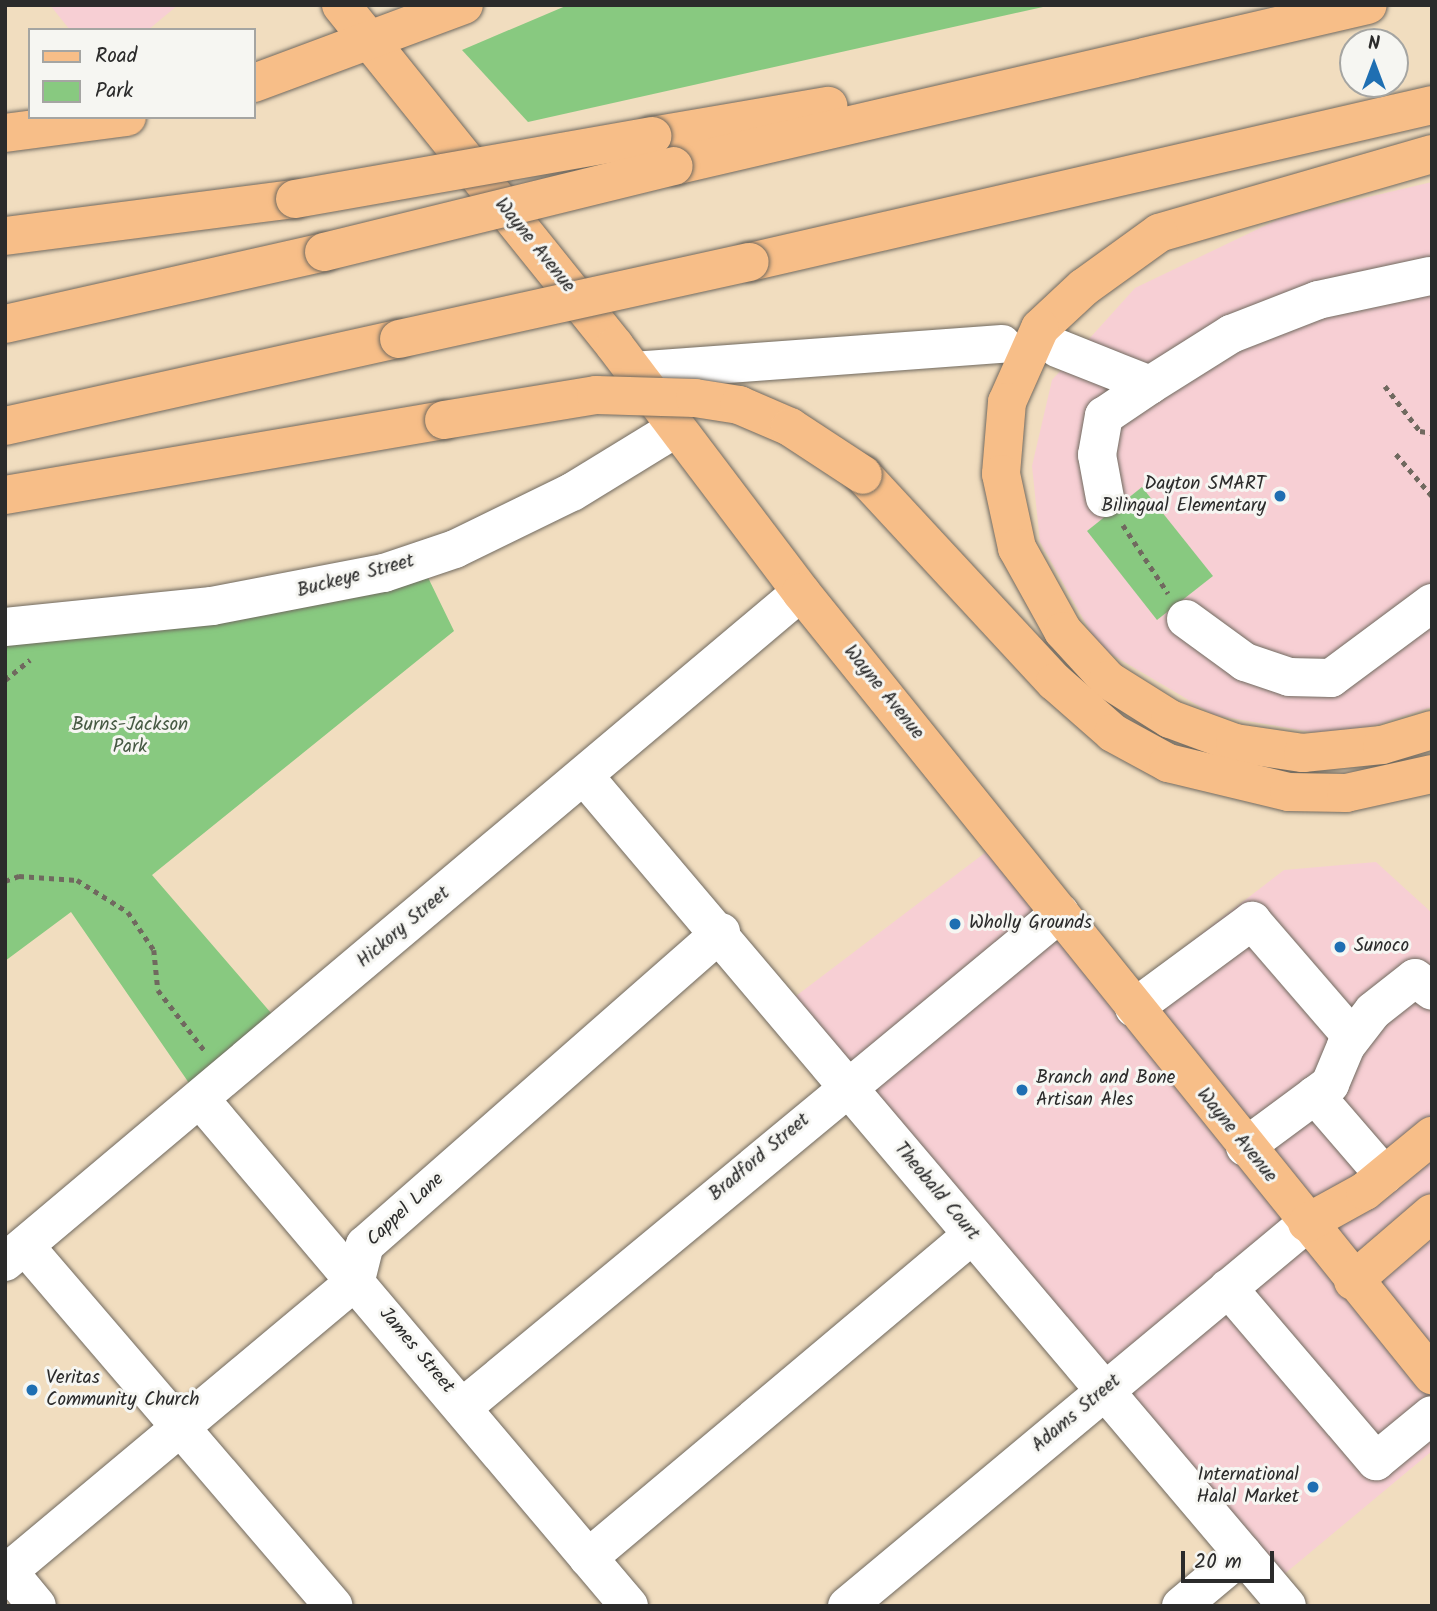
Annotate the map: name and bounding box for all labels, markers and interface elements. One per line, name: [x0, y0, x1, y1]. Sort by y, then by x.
legend: [28, 28, 256, 119]
north arrow: [1339, 28, 1409, 98]
text: N: [1368, 29, 1380, 59]
text: Road: [95, 40, 137, 73]
text: Park: [95, 75, 133, 108]
street label: Wayne Avenue: [489, 194, 579, 298]
place label: Dayton SMART Bilingual Elementary: [1101, 474, 1266, 518]
marker: Dayton SMART Bilingual Elementary: [1272, 488, 1288, 504]
street label: Buckeye Street: [295, 550, 417, 604]
street label: Wayne Avenue: [838, 641, 928, 745]
park label: Burns-Jackson Park: [72, 715, 188, 759]
street label: Hickory Street: [353, 883, 455, 973]
place label: Wholly Grounds: [969, 913, 1092, 935]
marker: Wholly Grounds: [947, 916, 963, 932]
place label: Sunoco: [1354, 936, 1409, 958]
marker: Sunoco: [1332, 939, 1348, 955]
place label: Branch and Bone Artisan Ales: [1036, 1068, 1175, 1112]
marker: Branch and Bone Artisan Ales: [1014, 1082, 1030, 1098]
street label: Wayne Avenue: [1191, 1084, 1281, 1188]
street label: Bradford Street: [705, 1109, 815, 1207]
street label: Theobald Court: [888, 1138, 984, 1246]
street label: Cappel Lane: [363, 1169, 449, 1251]
street label: James Street: [373, 1303, 459, 1399]
place label: Veritas Community Church: [46, 1368, 200, 1412]
street label: Adams Street: [1028, 1370, 1126, 1458]
marker: Veritas Community Church: [24, 1382, 40, 1398]
place label: International Halal Market: [1197, 1465, 1299, 1509]
marker: International Halal Market: [1305, 1479, 1321, 1495]
scale bar: [1185, 1538, 1278, 1582]
text: 20 m: [1194, 1546, 1242, 1579]

